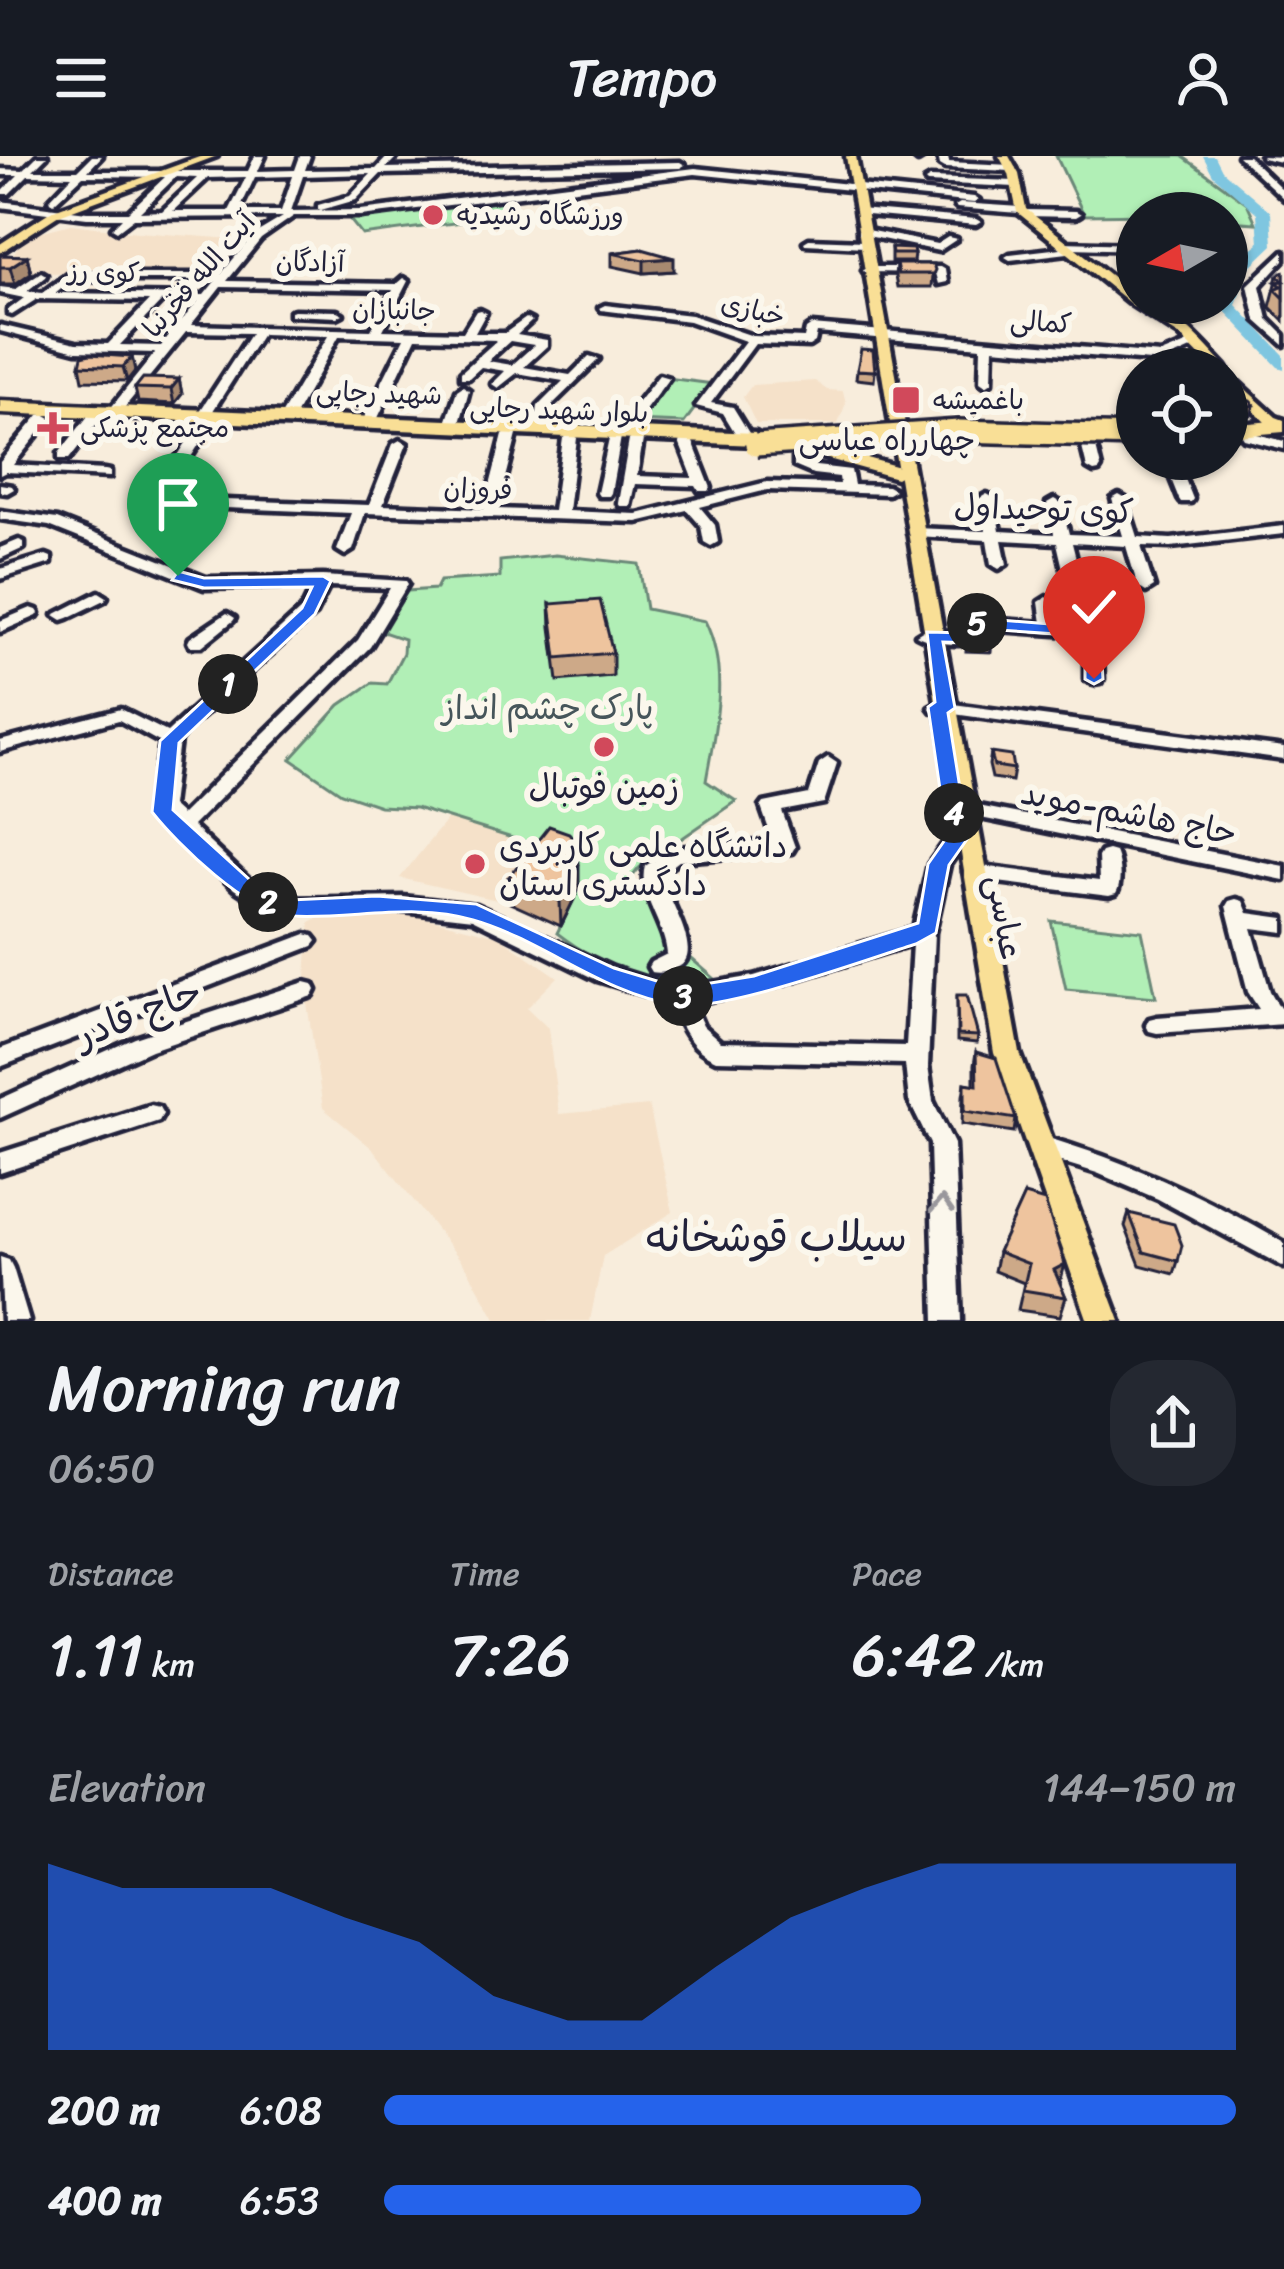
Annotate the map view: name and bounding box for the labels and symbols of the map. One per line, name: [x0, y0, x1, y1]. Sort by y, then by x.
place label: ورزشگاه رشیدیه: [457, 191, 624, 239]
north arrow: [1116, 192, 1248, 324]
street label: آیت الله فخرنیا: [130, 200, 269, 349]
marker: ورزشگاه رشیدیه: [420, 202, 446, 228]
street label: آزادگان: [275, 237, 346, 287]
street label: کوی رز: [65, 247, 141, 297]
street label: خبازی: [716, 279, 790, 341]
street label: جانبازان: [352, 285, 436, 335]
street label: کمالی: [1008, 296, 1074, 348]
street label: شهید رجایی: [315, 367, 443, 419]
place label: باغمیشه: [933, 376, 1024, 424]
street label: بلوار شهید رجایی: [469, 383, 649, 437]
marker: باغمیشه: [890, 384, 922, 416]
place label: مجتمع پزشکی: [80, 404, 229, 452]
marker: مجتمع پزشکی: [37, 412, 69, 444]
district label: چهارراه عباسی: [799, 413, 975, 467]
pin: [127, 453, 229, 576]
street label: فروزان: [443, 464, 513, 514]
street label: کوی توحیداول: [953, 477, 1135, 541]
pin: [1043, 556, 1145, 679]
pin: 5: [947, 593, 1007, 653]
pin: 1: [198, 654, 258, 714]
park label: پارک چشم انداز: [439, 679, 654, 737]
marker: زمین فوتبال: [591, 734, 617, 760]
place label: زمین فوتبال: [529, 758, 679, 816]
street label: حاج هاشم-موید: [1016, 764, 1242, 862]
pin: 4: [924, 783, 984, 843]
place label: دانشگاه علمی کاربردی دادگستری استان: [499, 817, 788, 913]
marker: دانشگاه علمی کاربردی دادگستری استان: [462, 851, 488, 877]
street label: عباسى: [969, 870, 1041, 964]
pin: 2: [238, 872, 298, 932]
street label: حاج قادر: [61, 957, 212, 1069]
pin: 3: [653, 966, 713, 1026]
one-way arrow: [929, 1195, 955, 1214]
district label: سیلاب قوشخانه: [645, 1200, 907, 1274]

